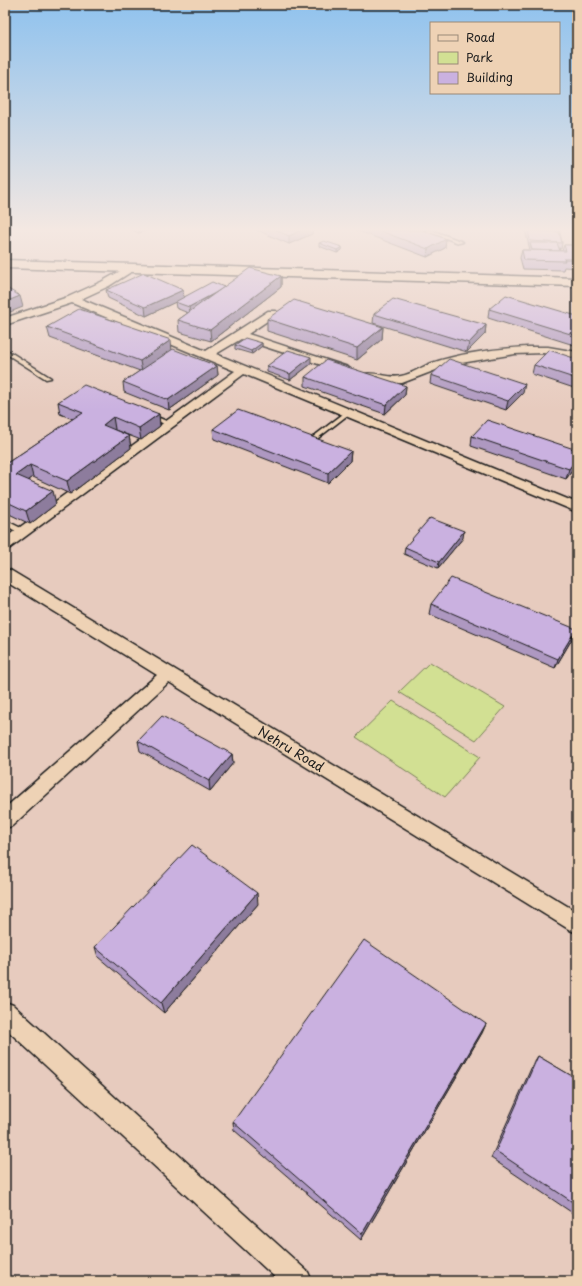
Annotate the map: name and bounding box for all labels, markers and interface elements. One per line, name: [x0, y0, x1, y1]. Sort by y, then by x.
legend: [430, 22, 560, 94]
text: Road: [466, 28, 495, 46]
text: Park: [466, 48, 493, 66]
text: Building: [466, 68, 513, 86]
street label: Nehru Road: [254, 721, 328, 776]

